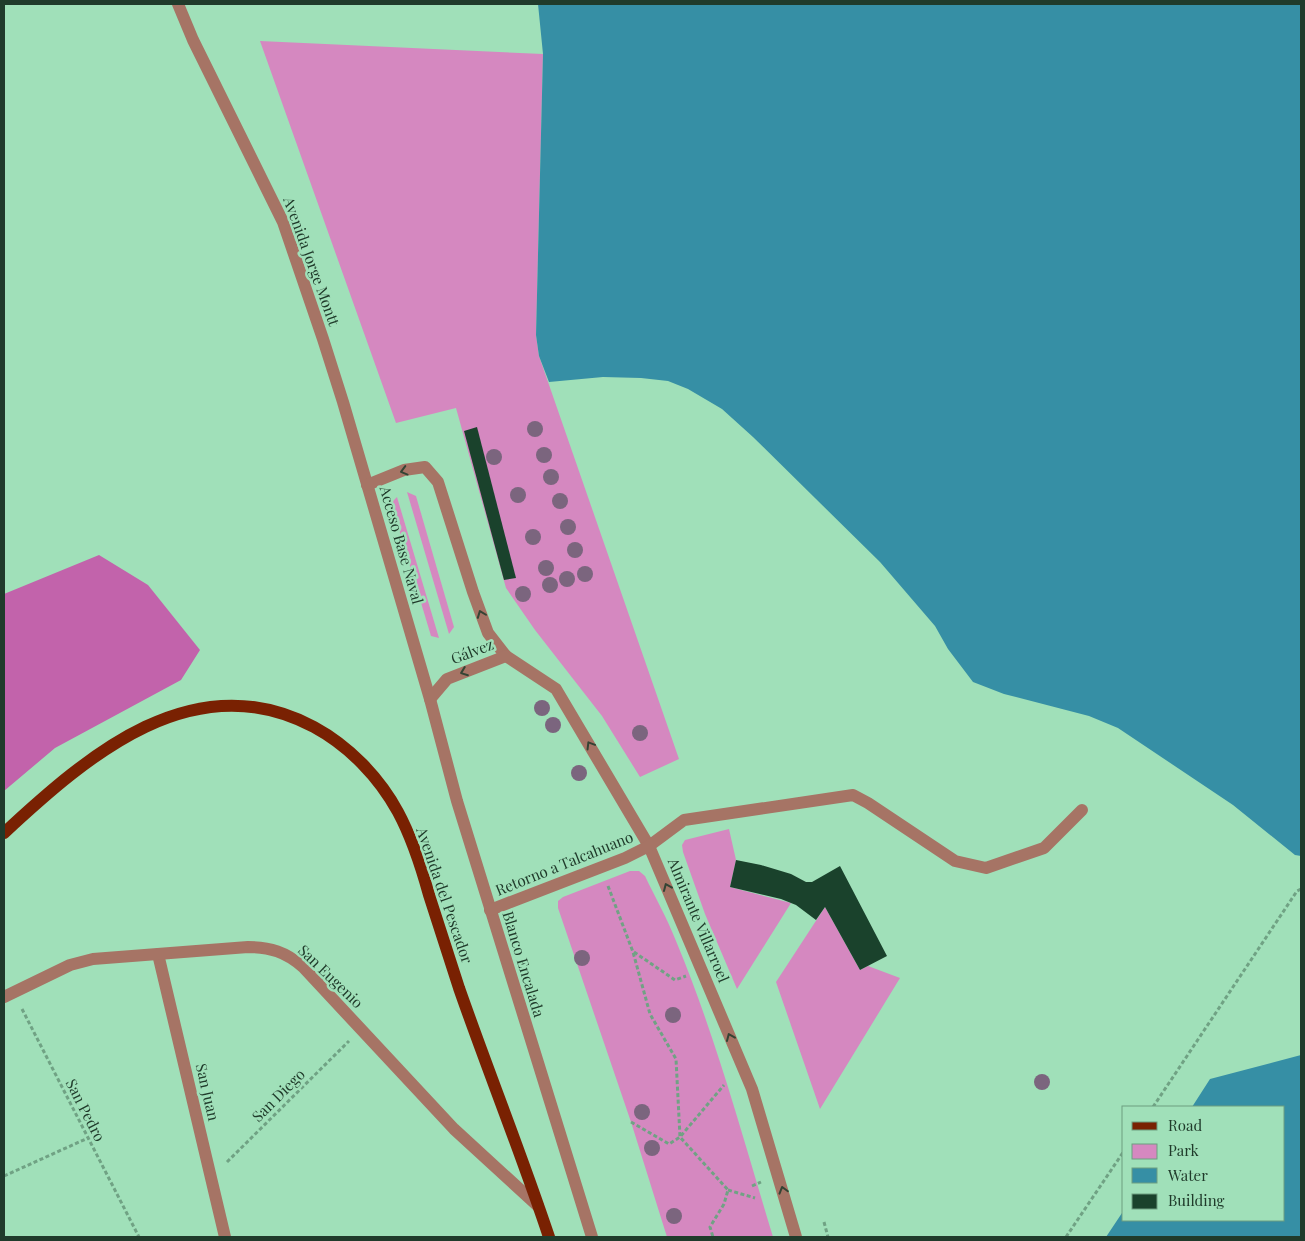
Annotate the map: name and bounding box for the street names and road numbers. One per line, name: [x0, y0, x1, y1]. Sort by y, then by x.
street label: Avenida Jorge Montt: [279, 193, 345, 329]
street label: Acceso Base Naval: [375, 483, 428, 606]
street label: Gálvez: [448, 634, 496, 668]
street label: Avenida del Pescador: [412, 823, 478, 966]
street label: Retorno a Talcahuano: [492, 826, 636, 900]
street label: Almirante Villarroel: [663, 854, 734, 985]
street label: Blanco Encalada: [498, 908, 550, 1020]
street label: San Eugenio: [294, 940, 368, 1012]
street label: San Juan: [192, 1061, 224, 1123]
street label: San Diego: [247, 1064, 309, 1126]
street label: San Pedro: [62, 1075, 110, 1145]

